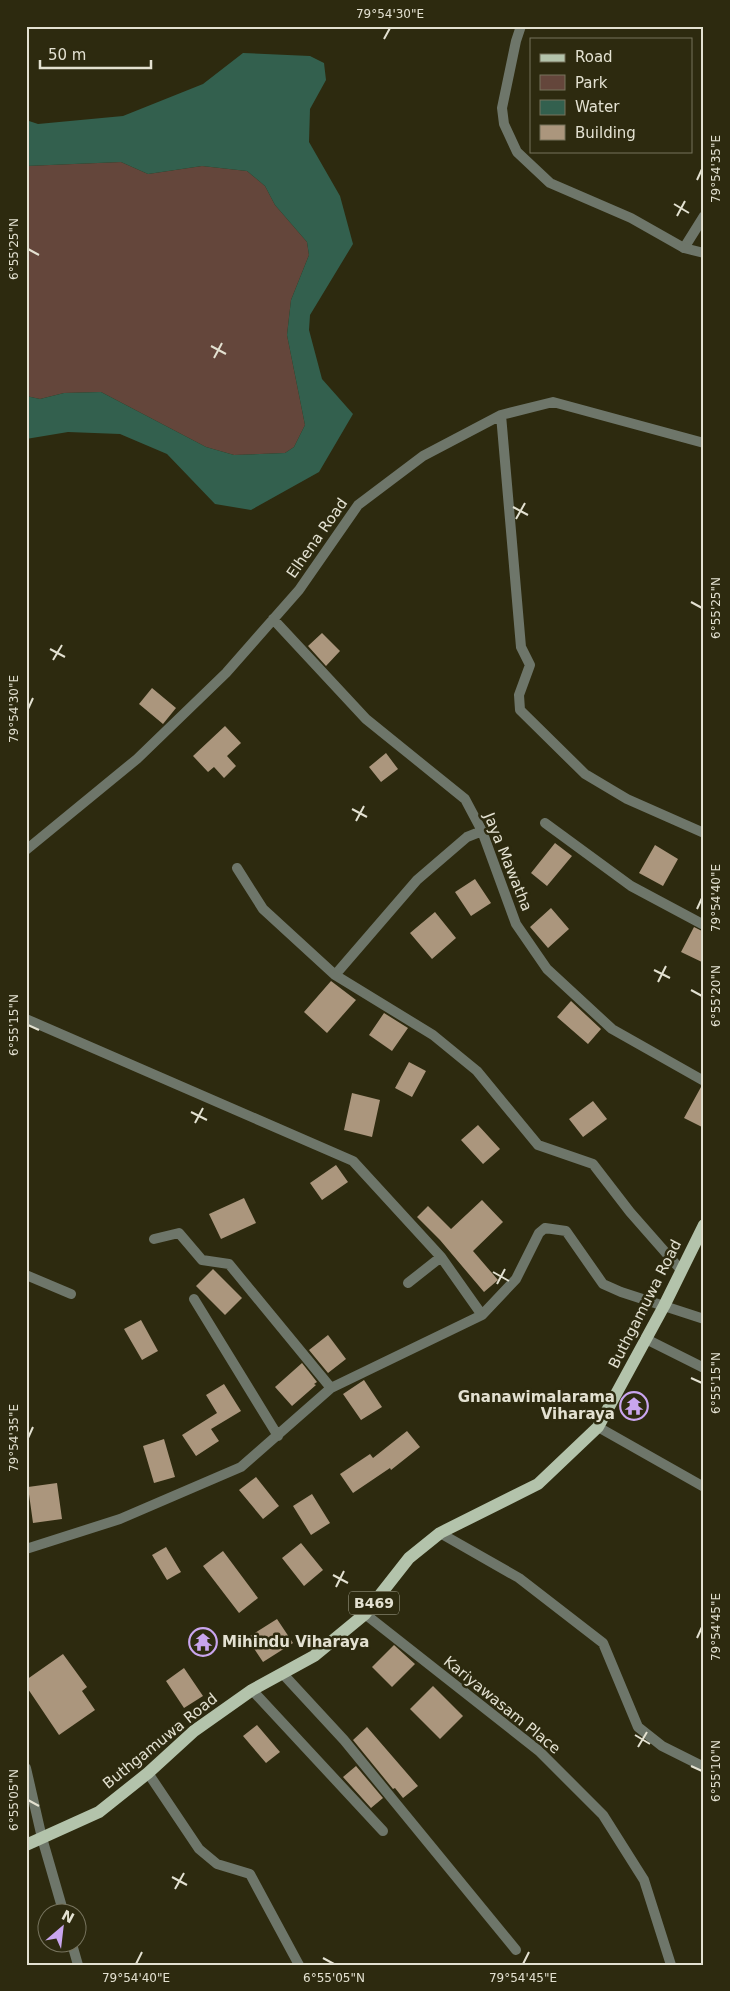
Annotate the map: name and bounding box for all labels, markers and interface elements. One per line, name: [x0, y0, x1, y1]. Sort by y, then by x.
text: 79°54'30"E: [356, 7, 424, 21]
scale bar: [40, 38, 151, 70]
legend: [530, 38, 692, 152]
text: 50 m: [48, 46, 86, 64]
text: Road: [575, 48, 613, 66]
text: Park: [575, 74, 608, 92]
text: Water: [575, 98, 620, 116]
text: Building: [575, 124, 636, 142]
text: 79°54'35"E: [709, 135, 723, 203]
text: 6°55'25"N: [7, 218, 21, 280]
street label: Elhena Road: [283, 495, 351, 581]
text: 6°55'25"N: [709, 577, 723, 639]
text: 79°54'30"E: [7, 675, 21, 743]
street label: Jaya Mawatha: [480, 809, 536, 914]
text: 79°54'40"E: [709, 864, 723, 932]
text: 6°55'20"N: [709, 965, 723, 1027]
text: 6°55'15"N: [7, 994, 21, 1056]
street label: Buthgamuwa Road: [605, 1237, 685, 1371]
text: 6°55'15"N: [709, 1352, 723, 1414]
place label: Gnanawimalarama Viharaya: [458, 1388, 615, 1423]
temple icon: Gnanawimalarama Viharaya: [619, 1391, 649, 1421]
text: 79°54'35"E: [7, 1404, 21, 1472]
road number: B469: [349, 1592, 399, 1615]
text: 79°54'45"E: [709, 1593, 723, 1661]
temple icon: Mihindu Viharaya: [188, 1627, 218, 1657]
place label: Mihindu Viharaya: [222, 1633, 369, 1651]
street label: Kariyawasam Place: [440, 1652, 564, 1758]
street label: Buthgamuwa Road: [99, 1689, 221, 1793]
text: 6°55'10"N: [709, 1740, 723, 1802]
text: 6°55'05"N: [7, 1769, 21, 1831]
north arrow: [38, 1904, 88, 1954]
text: N: [59, 1907, 77, 1926]
text: 79°54'40"E: [102, 1971, 170, 1985]
text: 6°55'05"N: [303, 1971, 365, 1985]
text: 79°54'45"E: [489, 1971, 557, 1985]

